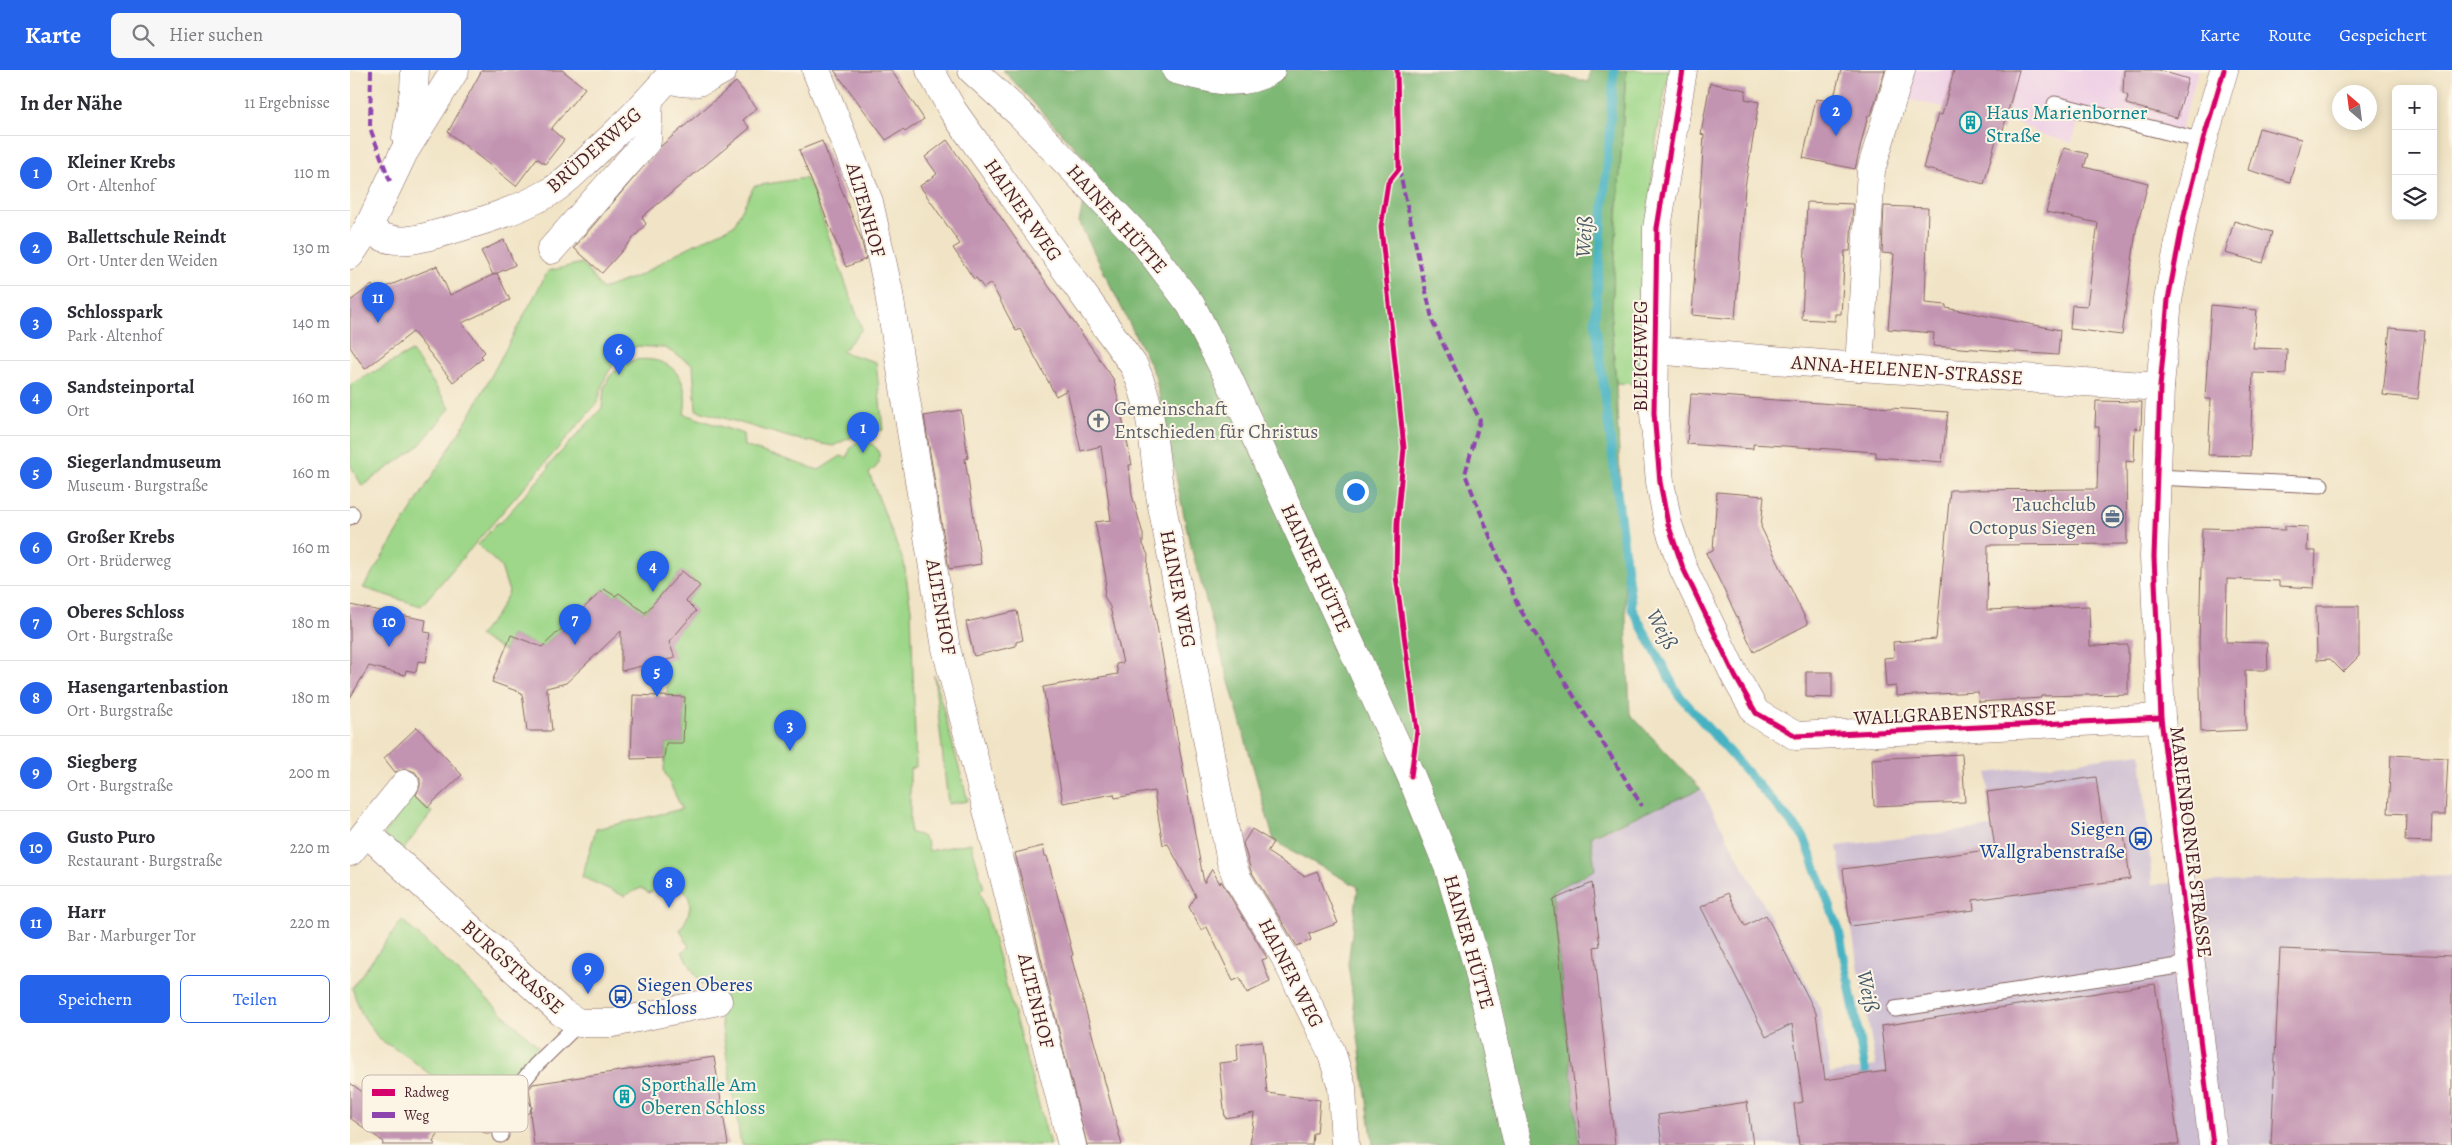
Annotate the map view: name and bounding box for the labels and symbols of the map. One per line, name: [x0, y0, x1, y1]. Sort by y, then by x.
north arrow: [2332, 85, 2377, 130]
pin: 2: [1820, 95, 1852, 136]
place label: Haus Marienborner Straße: [1986, 99, 2148, 149]
street label: BRÜDERWEG: [541, 101, 647, 199]
building icon: Haus Marienborner Straße: [1958, 111, 1982, 135]
street label: HAINER WEG: [978, 153, 1068, 267]
street label: HAINER HÜTTE: [1061, 158, 1173, 280]
street label: ALTENHOF: [839, 159, 892, 260]
water label: Weiß: [1569, 215, 1599, 259]
pin: 11: [362, 282, 394, 323]
street label: BLEICHWEG: [1627, 300, 1654, 412]
pin: 6: [603, 334, 635, 375]
street label: ANNA-HELENEN-STRASSE: [1789, 348, 2024, 392]
place label: Gemeinschaft Entschieden für Christus: [1114, 395, 1318, 445]
church icon: Gemeinschaft Entschieden für Christus: [1086, 408, 1110, 432]
pin: 1: [847, 412, 879, 453]
your location: [1343, 479, 1369, 505]
place label: Tauchclub Octopus Siegen: [1969, 491, 2096, 541]
street label: HAINER HÜTTE: [1274, 499, 1358, 637]
office icon: Tauchclub Octopus Siegen: [2100, 504, 2124, 528]
street label: HAINER WEG: [1153, 528, 1203, 650]
pin: 4: [637, 551, 669, 592]
street label: ALTENHOF: [919, 556, 963, 657]
pin: 7: [559, 604, 591, 645]
water label: Weiß: [1640, 604, 1684, 654]
pin: 10: [373, 606, 405, 647]
pin: 5: [641, 656, 673, 697]
street label: WALLGRABENSTRASSE: [1852, 694, 2057, 732]
pin: 3: [774, 710, 806, 751]
street label: MARIENBORNER STRASSE: [2163, 725, 2219, 959]
place label: Siegen Wallgrabenstraße: [1979, 815, 2125, 865]
bus stop icon: Siegen Wallgrabenstraße: [2129, 827, 2153, 851]
pin: 8: [653, 867, 685, 908]
street label: HAINER HÜTTE: [1437, 872, 1501, 1012]
street label: BURGSTRASSE: [456, 914, 570, 1020]
street label: HAINER WEG: [1252, 914, 1330, 1032]
street label: ALTENHOF: [1011, 950, 1061, 1051]
pin: 9: [572, 953, 604, 994]
water label: Weiß: [1850, 968, 1886, 1015]
place label: Siegen Oberes Schloss: [637, 971, 753, 1021]
bus stop icon: Siegen Oberes Schloss: [609, 984, 633, 1008]
place label: Sporthalle Am Oberen Schloss: [641, 1071, 766, 1121]
legend: [362, 1075, 528, 1132]
text: Radweg: [404, 1083, 449, 1102]
building icon: Sporthalle Am Oberen Schloss: [613, 1084, 637, 1108]
text: Weg: [403, 1106, 429, 1125]

